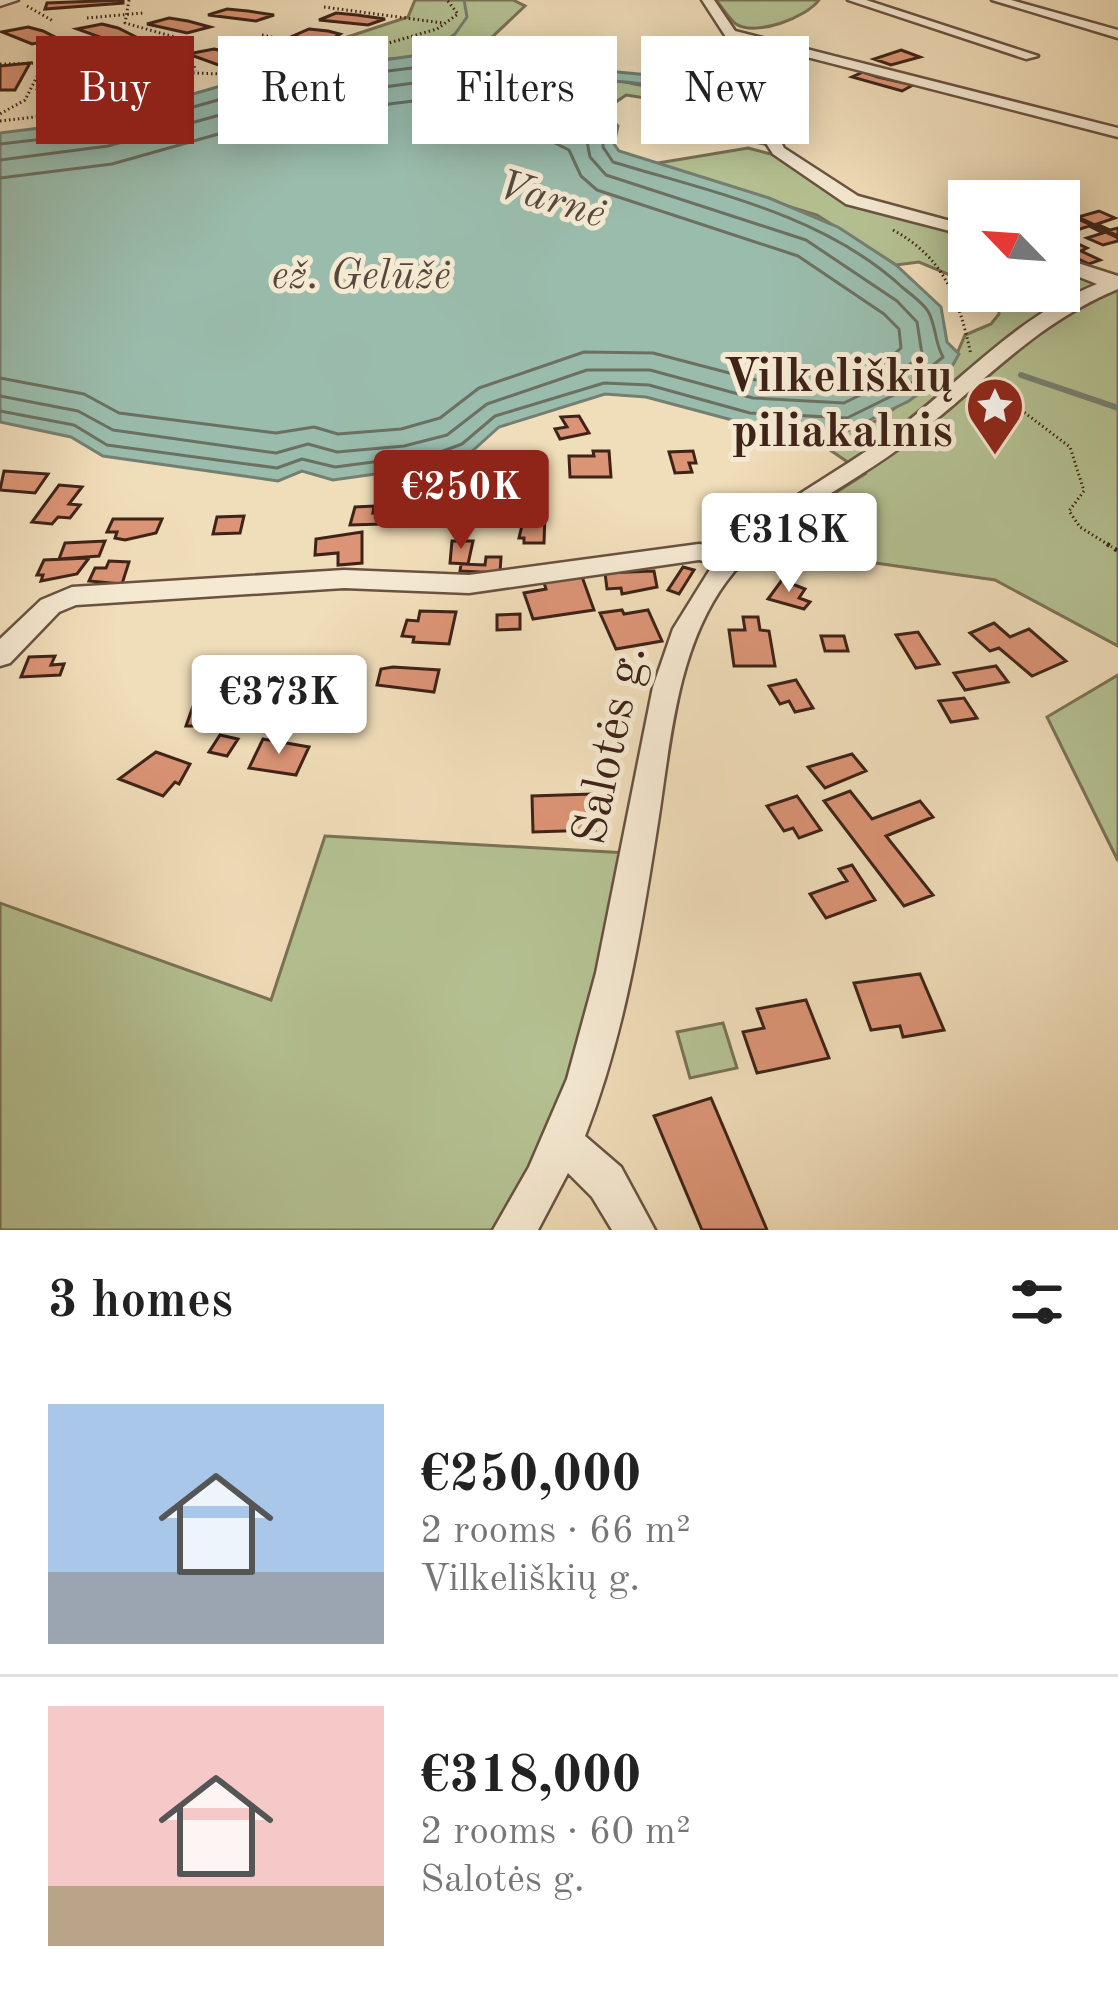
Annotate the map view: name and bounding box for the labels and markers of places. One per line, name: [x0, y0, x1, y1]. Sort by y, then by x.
place label: Vilkeliškių piliakalnis: [723, 354, 953, 457]
place icon: Vilkeliškių piliakalnis: [964, 375, 1026, 457]
pin: €250K: [377, 450, 545, 552]
pin: €318K: [705, 493, 873, 595]
pin: €373K: [195, 655, 363, 757]

